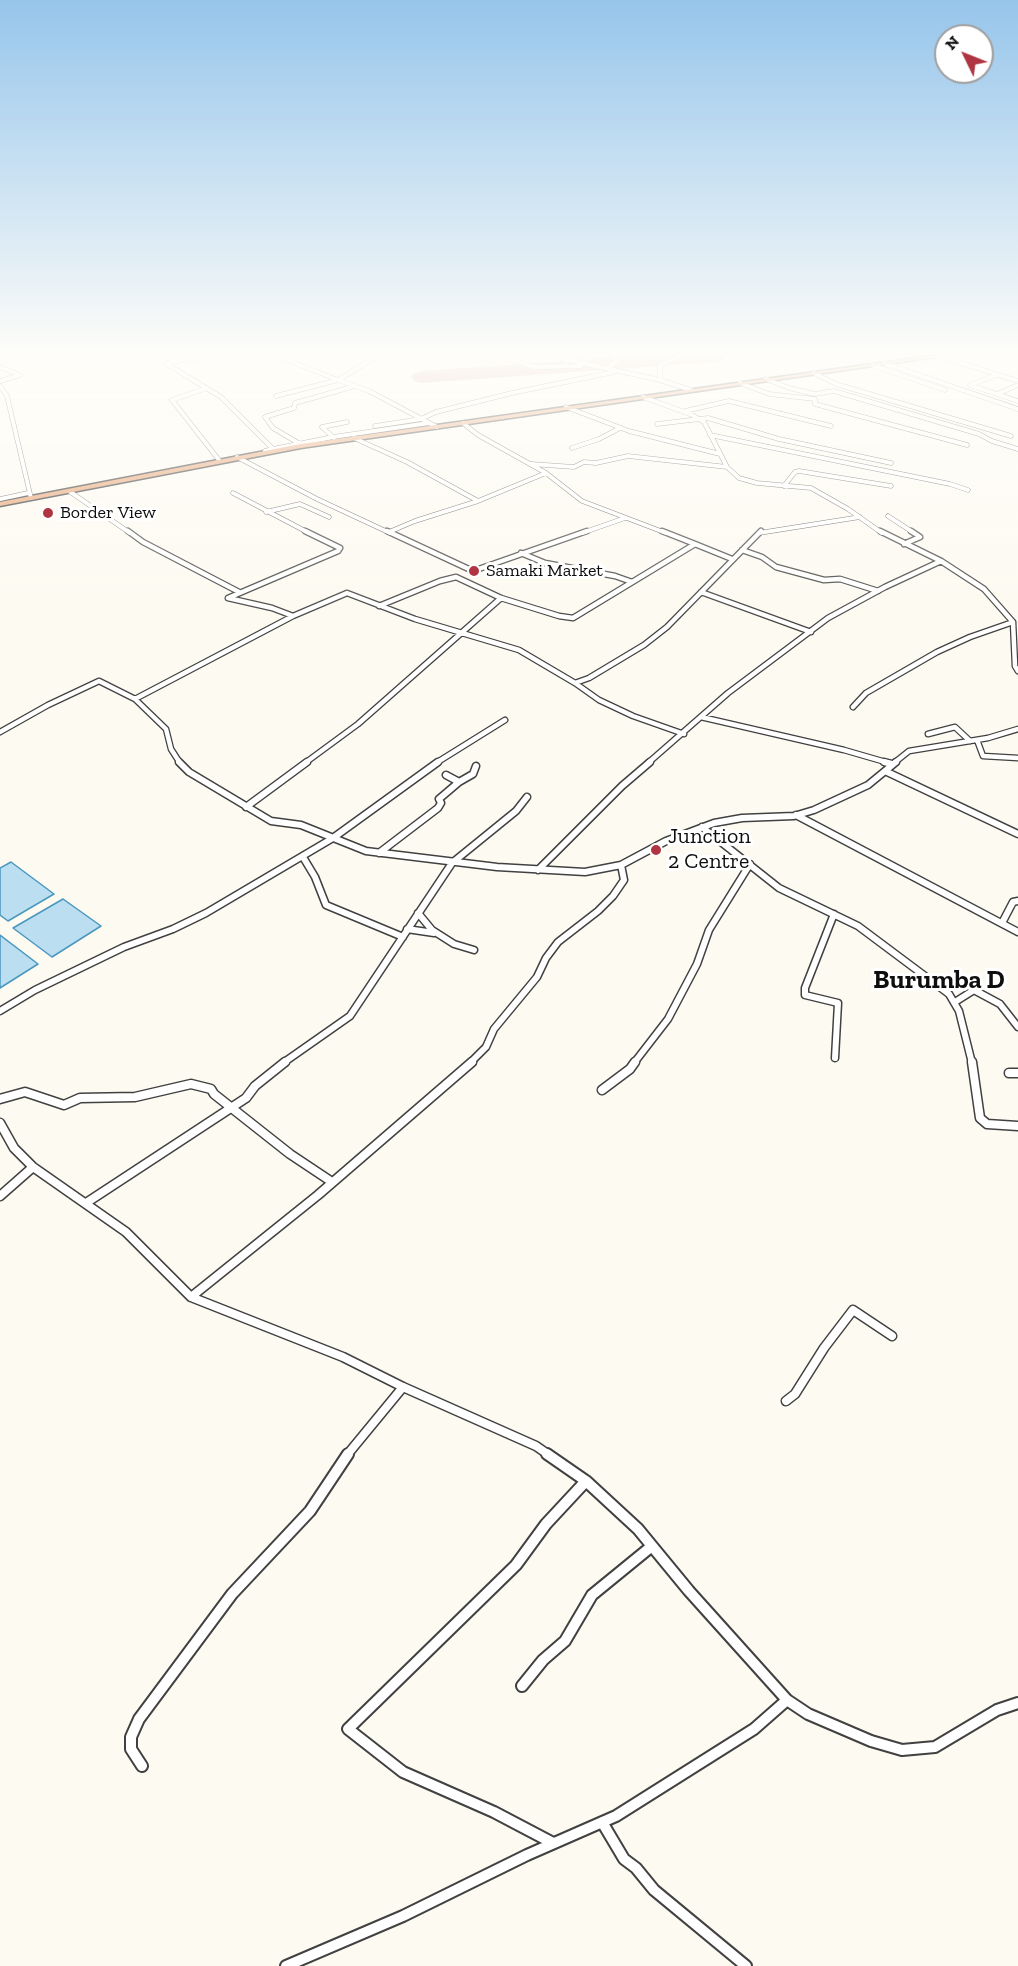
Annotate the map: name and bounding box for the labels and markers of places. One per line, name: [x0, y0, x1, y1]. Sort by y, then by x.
place label: Border View: [60, 502, 156, 524]
marker: Border View: [41, 506, 55, 520]
place label: Samaki Market: [486, 560, 603, 582]
marker: Samaki Market: [467, 564, 481, 578]
place label: Junction 2 Centre: [668, 824, 751, 876]
marker: Junction 2 Centre: [649, 843, 663, 857]

